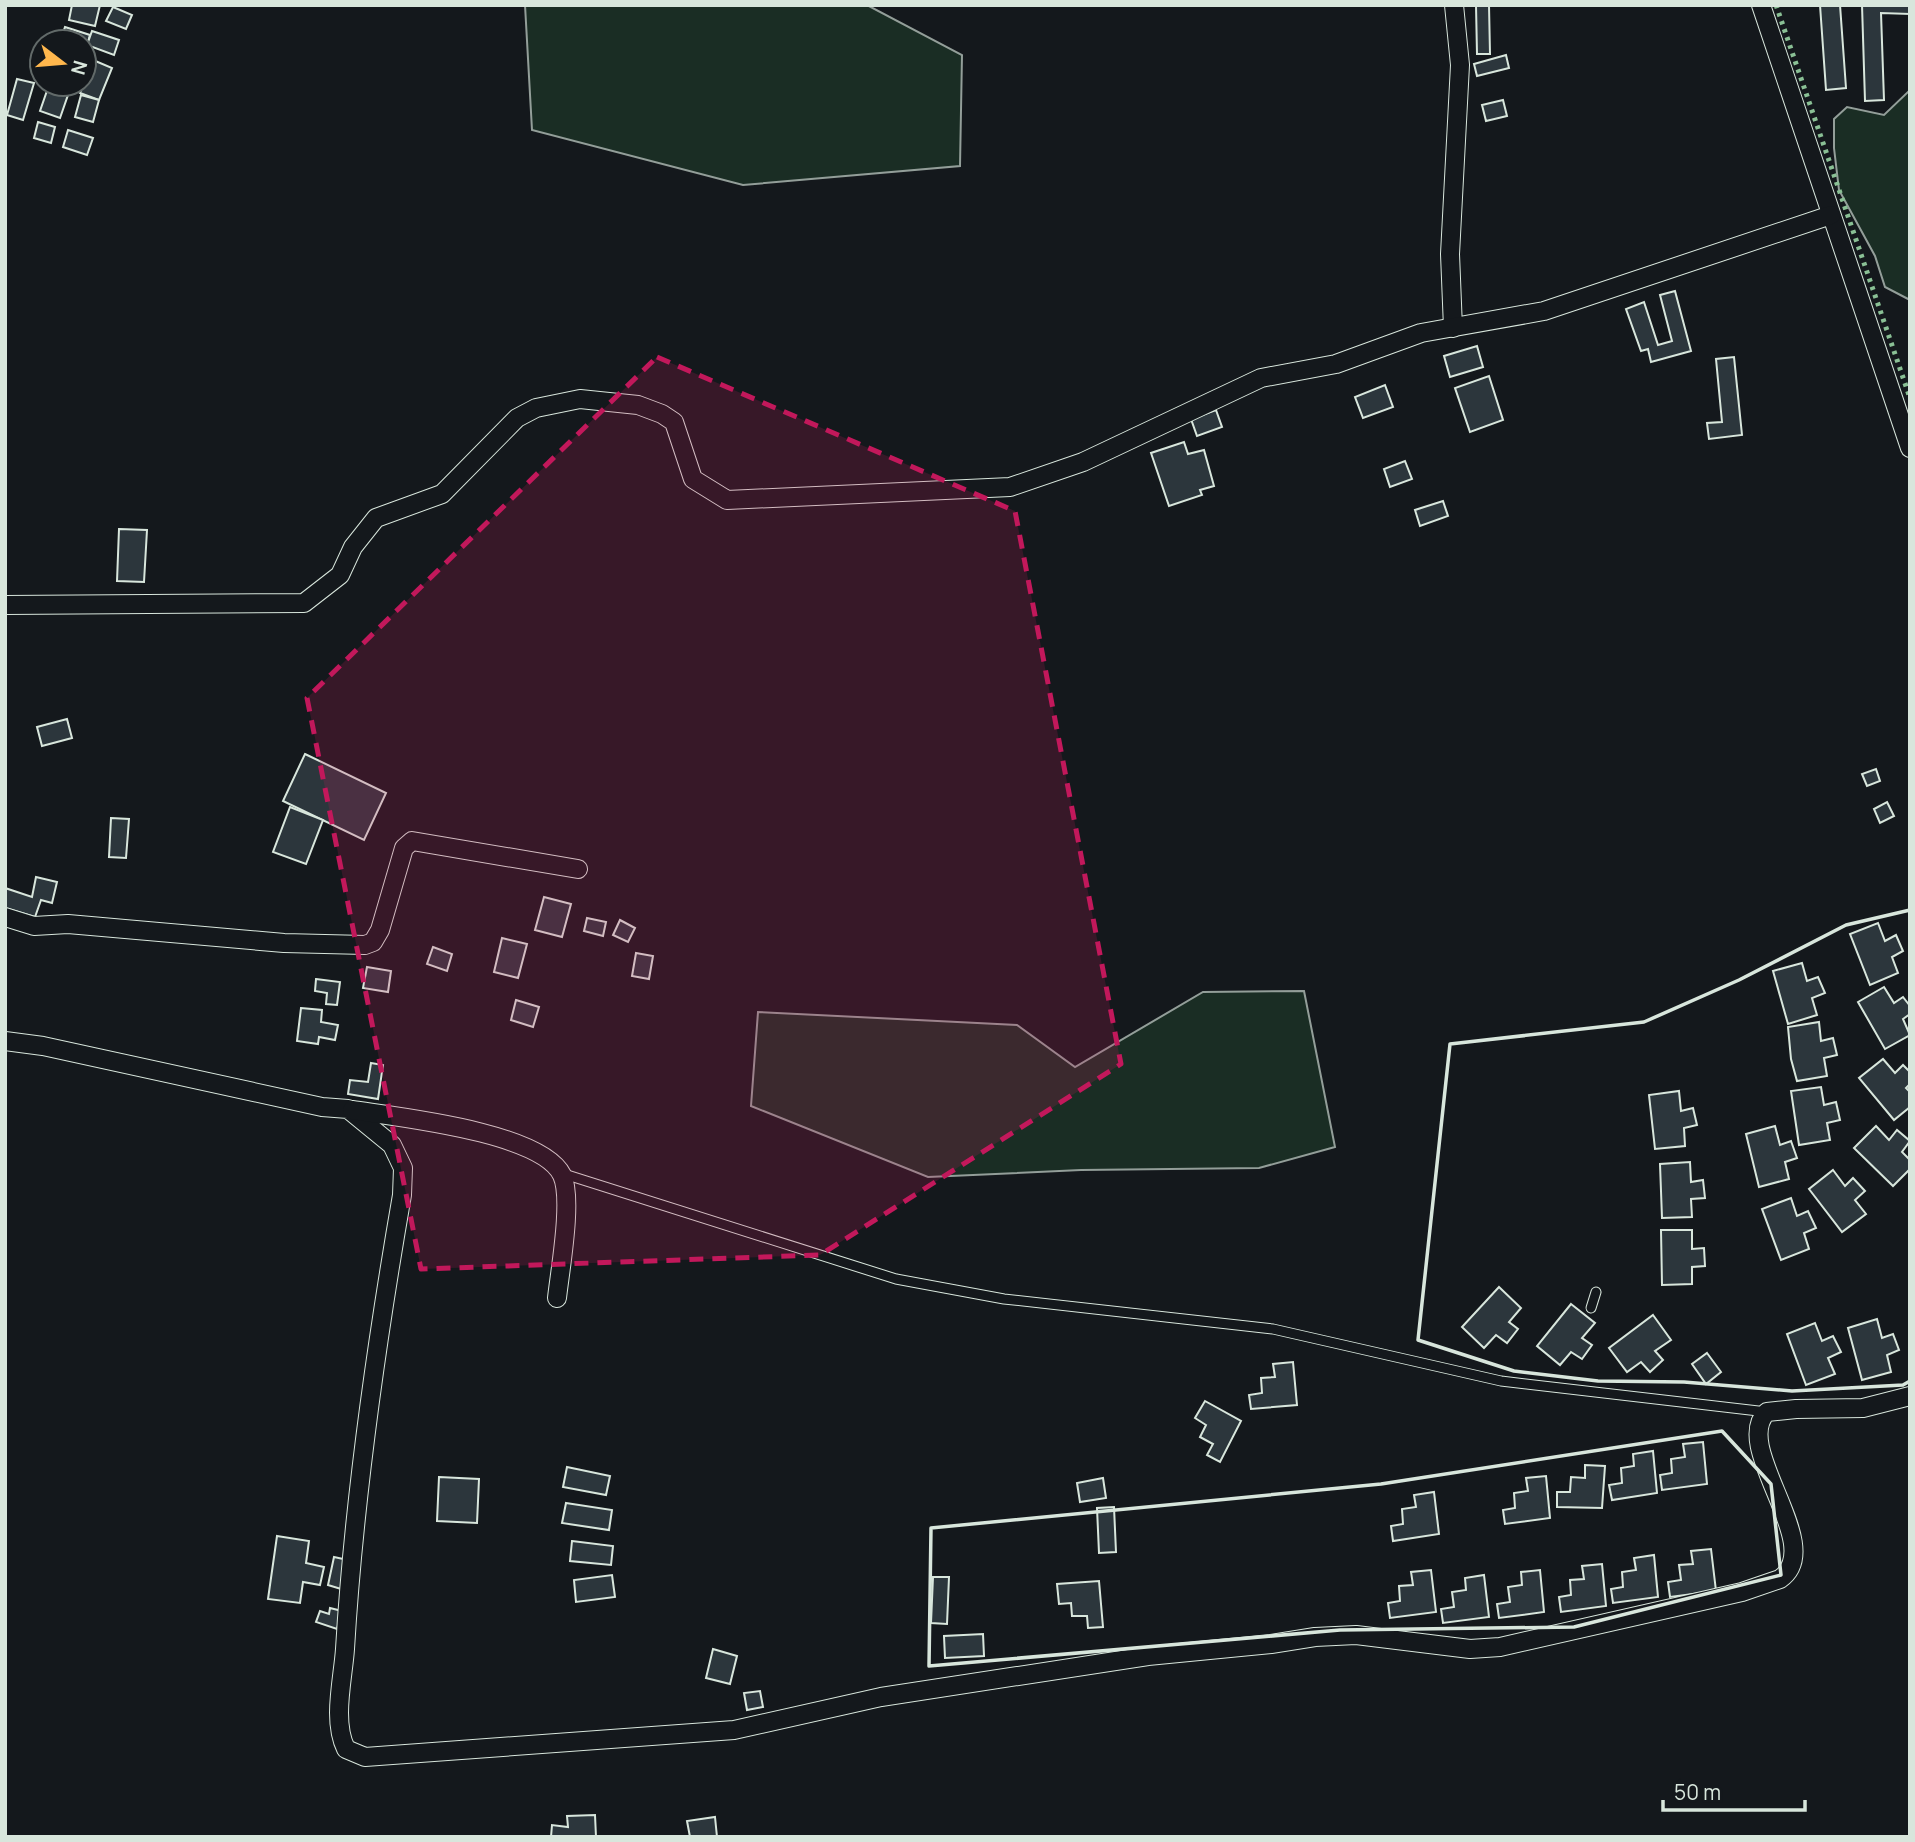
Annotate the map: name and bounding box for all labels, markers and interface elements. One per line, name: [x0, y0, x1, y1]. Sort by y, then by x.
north arrow: [28, 28, 98, 98]
text: N: [65, 58, 94, 78]
scale bar: [1663, 1769, 1805, 1813]
text: 50 m: [1674, 1778, 1721, 1806]

